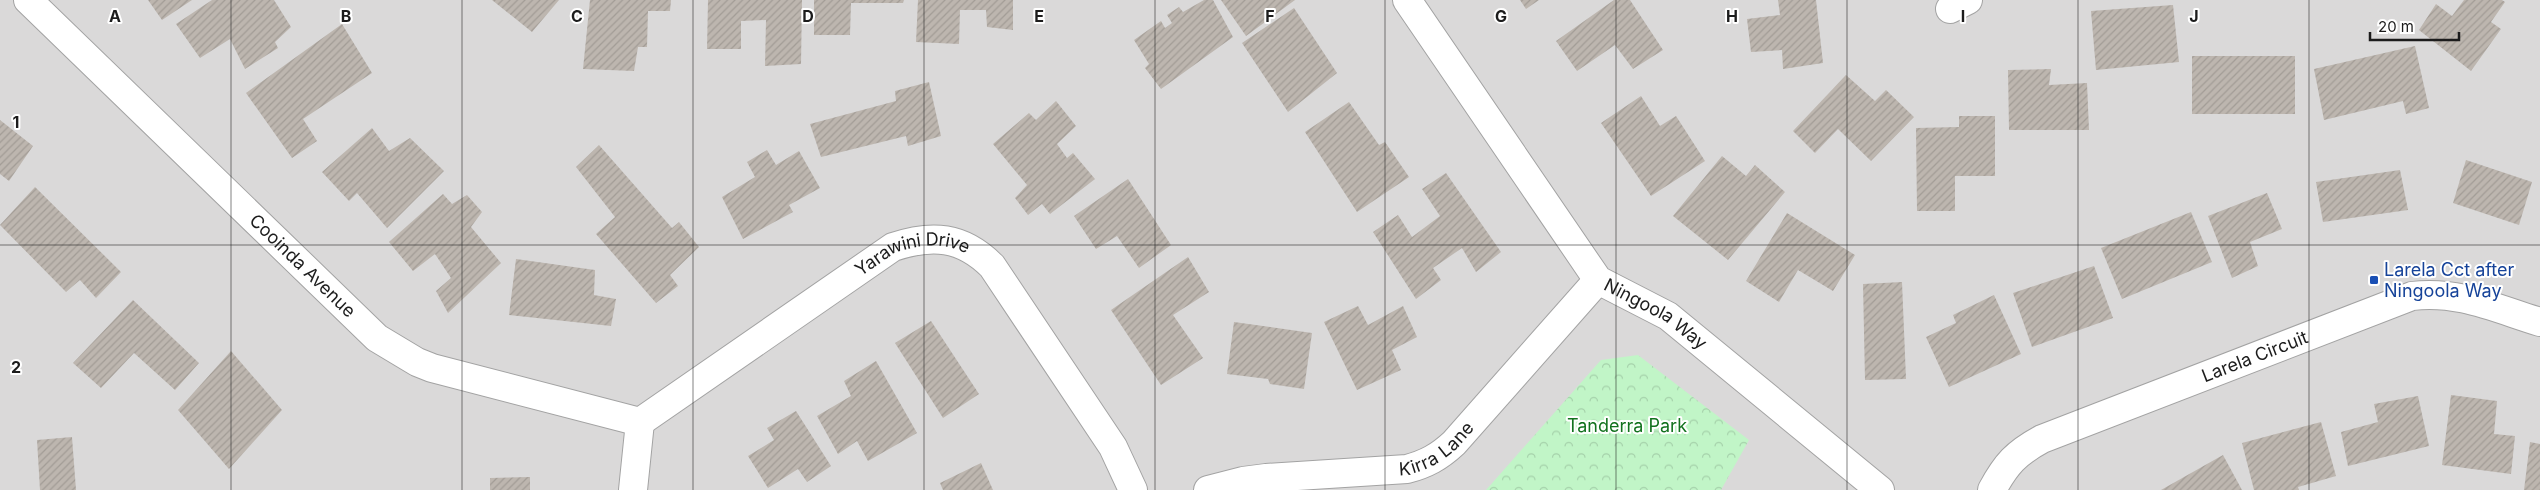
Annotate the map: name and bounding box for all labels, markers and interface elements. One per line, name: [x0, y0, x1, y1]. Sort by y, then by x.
text: A: [109, 6, 121, 26]
text: B: [341, 6, 351, 26]
text: C: [571, 6, 583, 26]
text: D: [802, 6, 814, 26]
text: E: [1034, 6, 1044, 26]
text: F: [1265, 6, 1275, 26]
text: G: [1495, 6, 1507, 26]
text: H: [1726, 6, 1738, 26]
text: I: [1961, 6, 1965, 26]
text: J: [2189, 6, 2199, 26]
scale bar: [2370, 10, 2459, 42]
text: 20 m: [2378, 17, 2414, 36]
text: 1: [13, 112, 19, 132]
street label: Cooinda Avenue: [245, 209, 360, 321]
street label: Yarawini Drive: [851, 228, 974, 280]
place label: Larela Cct after Ningoola Way: [2384, 259, 2515, 301]
street label: Ningoola Way: [1601, 274, 1711, 354]
marker: Larela Cct after Ningoola Way: [2368, 274, 2380, 286]
street label: Larela Circuit: [2199, 326, 2311, 386]
text: 2: [11, 357, 21, 377]
park label: Tanderra Park: [1567, 415, 1687, 436]
street label: Kirra Lane: [1398, 417, 1478, 480]

